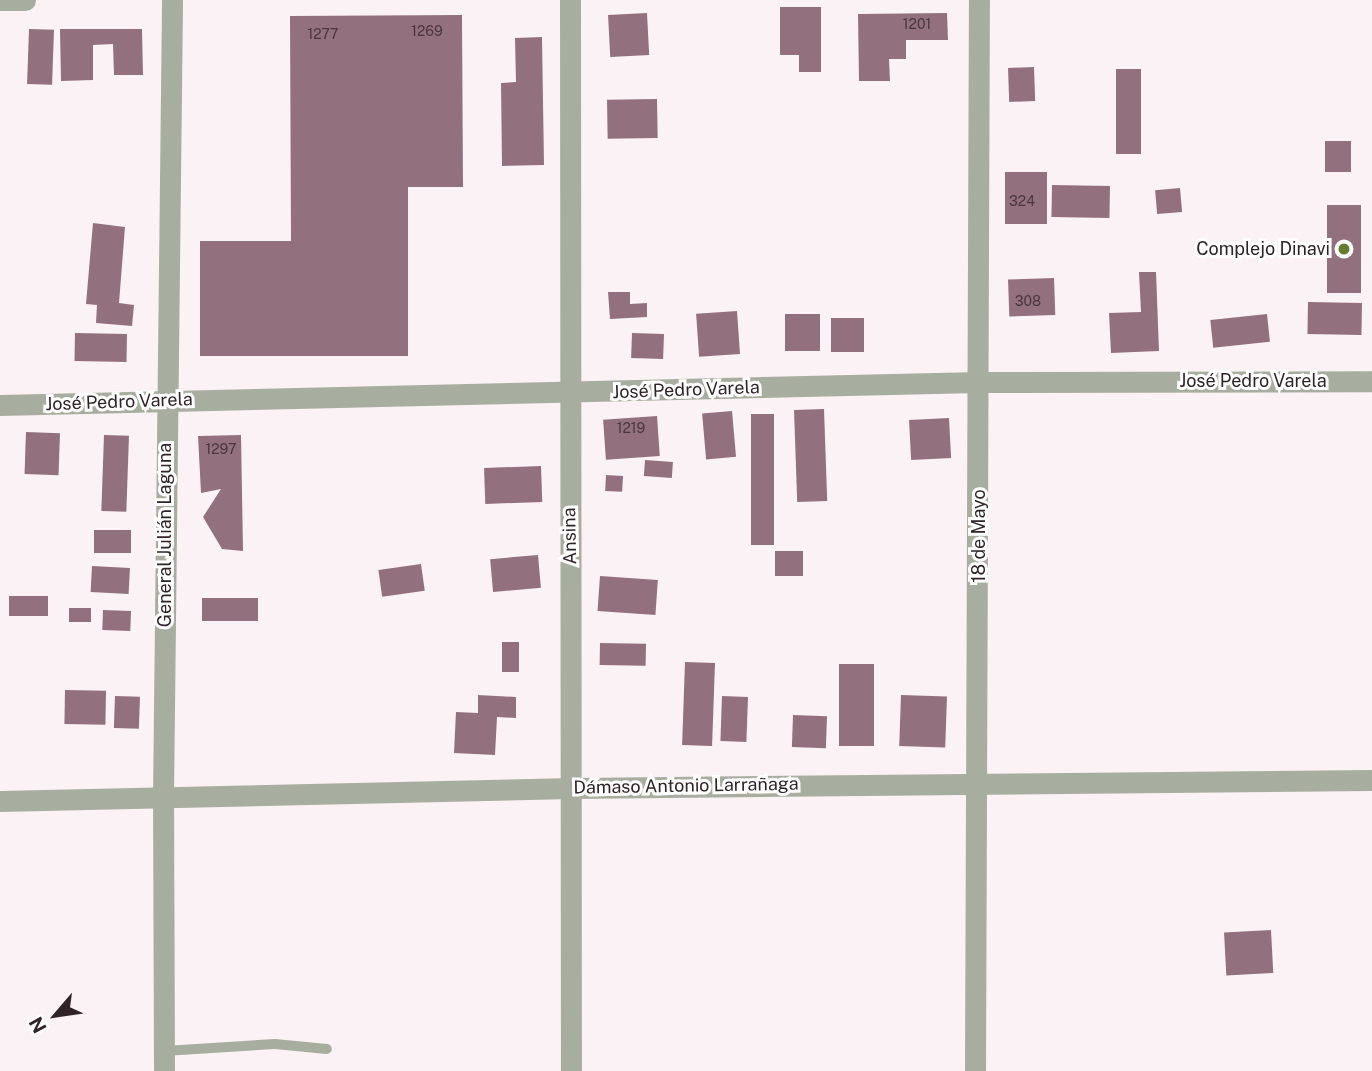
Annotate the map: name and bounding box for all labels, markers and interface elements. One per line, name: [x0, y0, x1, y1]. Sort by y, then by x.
house number: 1201: [903, 16, 931, 32]
house number: 1269: [411, 23, 443, 39]
house number: 1277: [307, 26, 339, 42]
house number: 324: [1009, 193, 1035, 209]
place label: Complejo Dinavi: [1196, 238, 1330, 260]
marker: Complejo Dinavi: [1336, 241, 1352, 257]
house number: 308: [1015, 293, 1041, 309]
street label: José Pedro Varela: [1179, 370, 1327, 392]
street label: José Pedro Varela: [612, 377, 760, 403]
street label: José Pedro Varela: [45, 389, 193, 415]
house number: 1219: [617, 420, 645, 436]
house number: 1297: [206, 441, 236, 457]
street label: General Julián Laguna: [154, 443, 176, 627]
street label: 18 de Mayo: [968, 489, 990, 583]
street label: Ansina: [559, 507, 581, 565]
street label: Dámaso Antonio Larrañaga: [573, 773, 799, 799]
north arrow: [21, 980, 91, 1050]
text: N: [24, 1013, 51, 1037]

